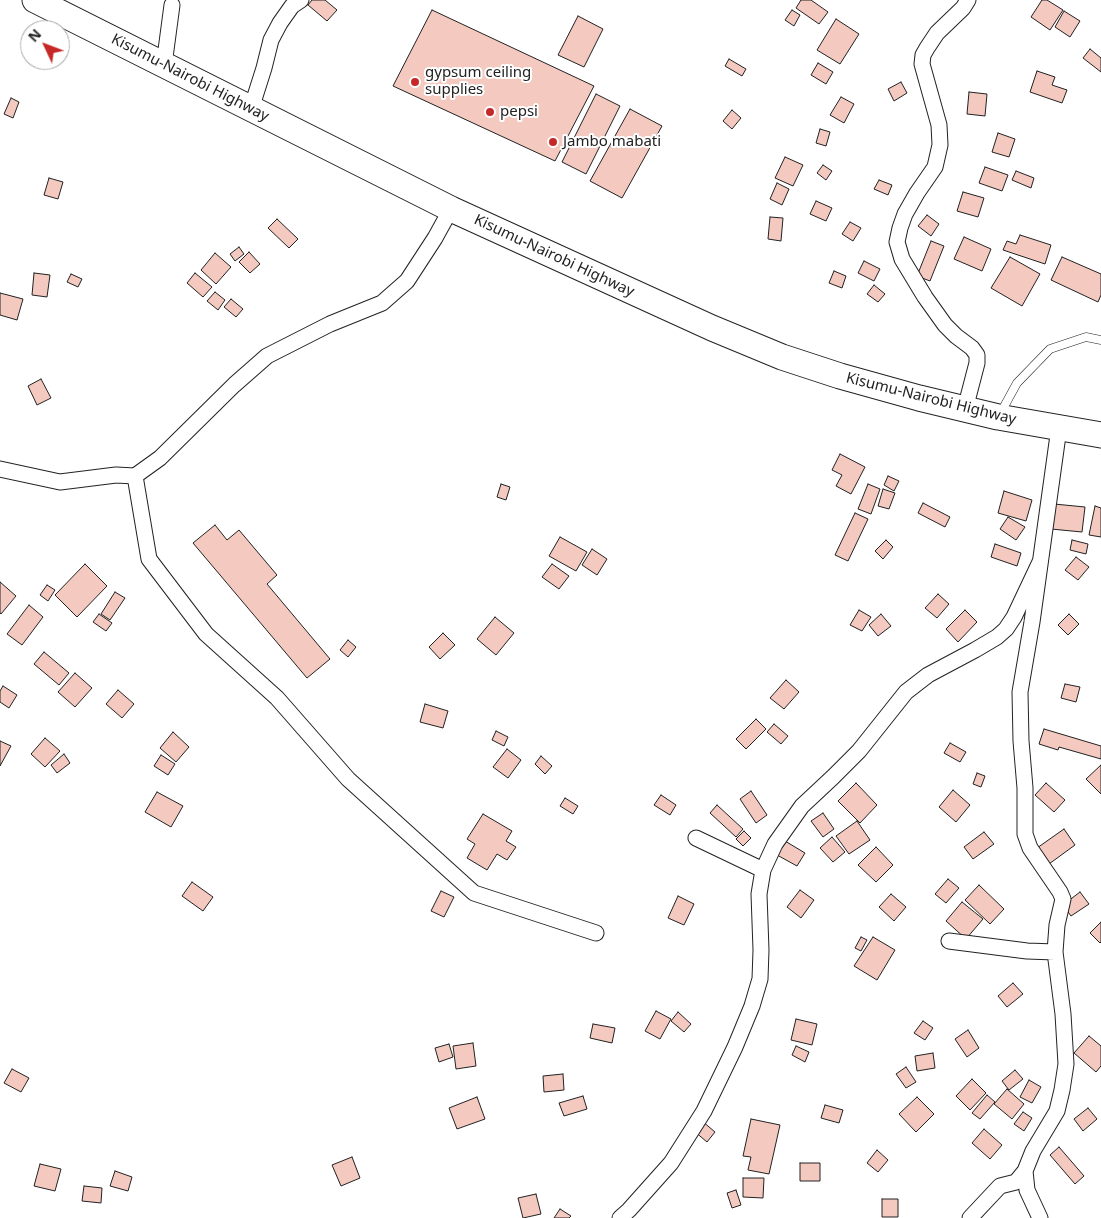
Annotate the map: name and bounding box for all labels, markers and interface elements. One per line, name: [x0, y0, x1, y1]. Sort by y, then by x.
north arrow: [20, 20, 70, 70]
text: N: [24, 24, 45, 46]
street label: Kisumu-Nairobi Highway: [108, 30, 272, 126]
place label: gypsum ceiling supplies: [425, 64, 531, 99]
marker: gypsum ceiling supplies: [409, 76, 421, 88]
place label: pepsi: [500, 103, 538, 121]
marker: pepsi: [484, 106, 496, 118]
place label: Jambo mabati: [563, 133, 661, 151]
marker: Jambo mabati: [547, 136, 559, 148]
street label: Kisumu-Nairobi Highway: [471, 211, 637, 301]
street label: Kisumu-Nairobi Highway: [844, 369, 1018, 429]

